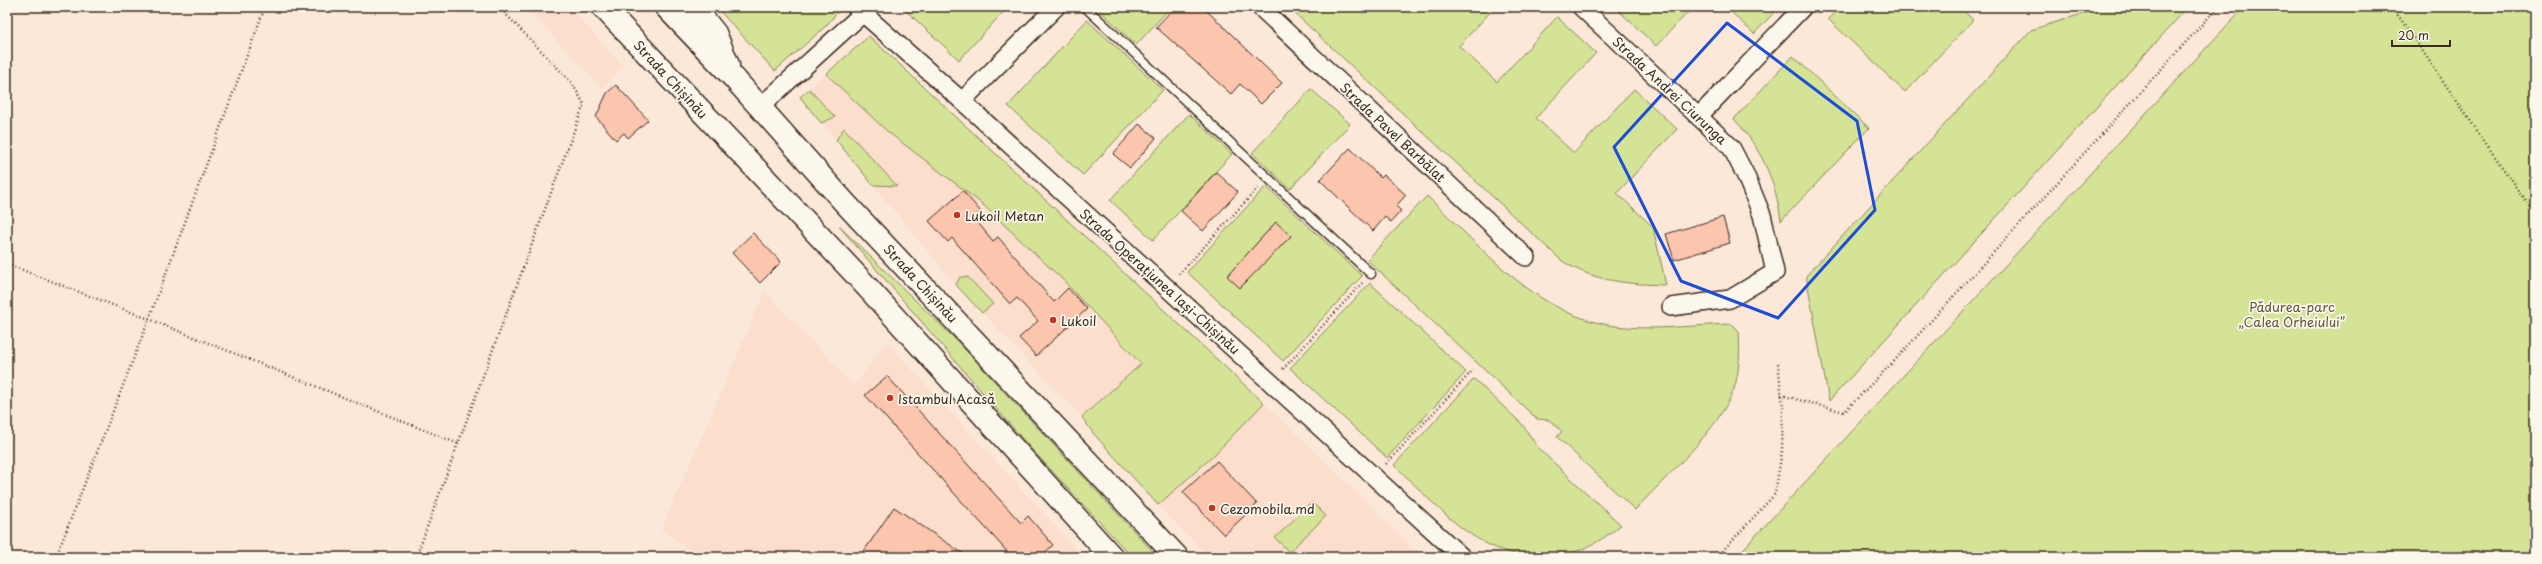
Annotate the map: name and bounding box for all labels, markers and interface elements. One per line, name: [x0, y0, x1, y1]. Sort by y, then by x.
scale bar: [2392, 22, 2450, 48]
text: 20 m: [2398, 26, 2429, 44]
street label: Strada Andrei Ciurunga: [1609, 32, 1732, 149]
street label: Strada Chișinău: [630, 36, 712, 122]
street label: Strada Pavel Barbălat: [1336, 78, 1450, 186]
street label: Strada Operațiunea Iași-Chișinău: [1076, 204, 1244, 358]
place label: Lukoil Metan: [965, 206, 1044, 225]
marker: Lukoil Metan: [952, 210, 962, 220]
street label: Strada Chișinău: [880, 240, 962, 326]
park label: Pădurea-parc „Calea Orheiului”: [2239, 297, 2345, 331]
place label: Lukoil: [1061, 311, 1097, 330]
marker: Lukoil: [1048, 315, 1058, 325]
place label: Istambul Acasă: [898, 389, 996, 408]
marker: Istambul Acasă: [885, 393, 895, 403]
place label: Cezomobila.md: [1220, 499, 1315, 518]
marker: Cezomobila.md: [1207, 503, 1217, 513]

